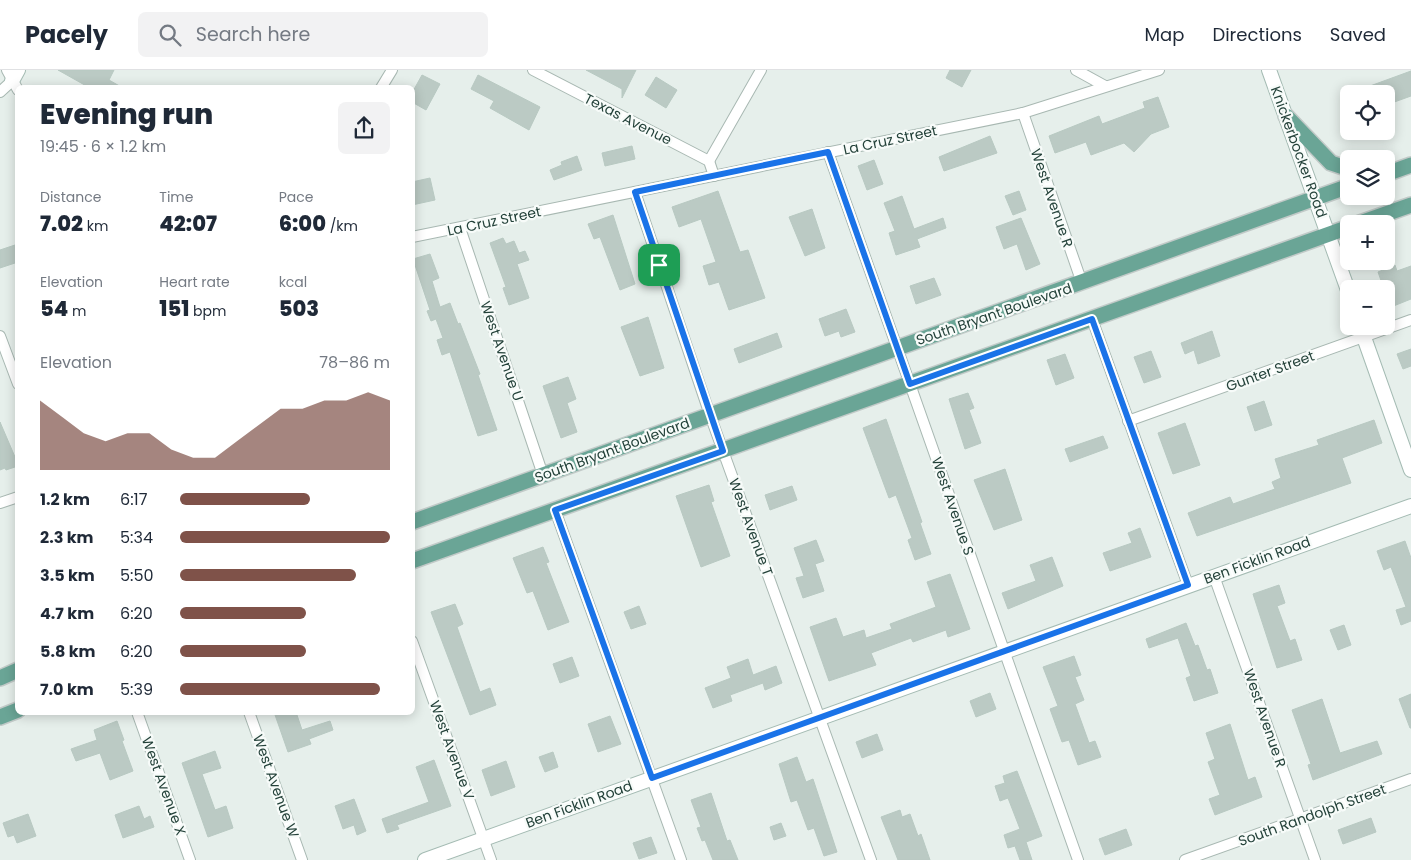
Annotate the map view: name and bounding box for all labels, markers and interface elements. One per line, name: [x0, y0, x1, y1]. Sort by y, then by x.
search box: [138, 12, 488, 57]
text: Pacely: [25, 18, 108, 51]
icon: search: [156, 21, 184, 49]
text: Search here: [196, 21, 310, 48]
text: Map: [1145, 22, 1184, 47]
text: Directions: [1212, 22, 1302, 47]
text: Saved: [1330, 22, 1386, 47]
street label: Knickerbocker Road: [1266, 83, 1332, 221]
map controls: [1340, 85, 1395, 335]
button: locate: [1340, 85, 1395, 140]
street label: Texas Avenue: [581, 88, 676, 150]
text: Evening run: [40, 95, 213, 134]
button: share: [338, 102, 390, 154]
street label: La Cruz Street: [841, 120, 939, 160]
text: 19:45 · 6 × 1.2 km: [40, 135, 166, 158]
street label: West Avenue R: [1026, 146, 1078, 250]
button: layers: [1340, 150, 1395, 205]
text: Distance: [40, 187, 101, 207]
text: Time: [159, 187, 193, 207]
text: Pace: [279, 187, 313, 207]
street label: La Cruz Street: [445, 201, 543, 241]
text: 7.02: [40, 209, 83, 238]
text: 42:07: [159, 209, 217, 238]
text: 6:00: [279, 209, 326, 238]
button: +: [1340, 215, 1395, 270]
text: km: [83, 216, 108, 236]
text: /km: [326, 216, 358, 236]
pin: [638, 244, 680, 286]
icon: arrive: [645, 251, 673, 279]
text: Elevation: [40, 272, 103, 292]
text: Heart rate: [159, 272, 230, 292]
text: kcal: [279, 272, 307, 292]
street label: South Bryant Boulevard: [913, 278, 1075, 350]
button: −: [1340, 280, 1395, 335]
text: 54: [40, 294, 68, 323]
text: 151: [159, 294, 189, 323]
text: 503: [279, 294, 319, 323]
street label: West Avenue U: [476, 298, 528, 404]
text: m: [68, 301, 86, 321]
text: bpm: [189, 301, 226, 321]
street label: Gunter Street: [1223, 346, 1317, 396]
text: Elevation: [40, 351, 112, 374]
text: 78–86 m: [319, 351, 390, 374]
street label: South Bryant Boulevard: [532, 413, 692, 487]
street label: West Avenue S: [927, 454, 979, 558]
street label: West Avenue T: [724, 475, 778, 579]
text: 1.2 km: [40, 488, 90, 511]
text: 6:17: [120, 488, 147, 511]
text: 2.3 km: [40, 526, 94, 549]
text: 5:34: [120, 526, 153, 549]
street label: Ben Ficklin Road: [1201, 531, 1313, 589]
text: 3.5 km: [40, 564, 95, 587]
text: 5:50: [120, 564, 154, 587]
text: 4.7 km: [40, 602, 94, 625]
text: 6:20: [120, 602, 153, 625]
text: 5.8 km: [40, 640, 96, 663]
text: 6:20: [120, 640, 153, 663]
street label: West Avenue R: [1239, 666, 1291, 770]
text: 7.0 km: [40, 678, 94, 701]
text: 5:39: [120, 678, 153, 701]
street label: West Avenue V: [425, 698, 479, 803]
street label: West Avenue W: [248, 732, 304, 841]
street label: West Avenue X: [137, 734, 191, 838]
street label: Ben Ficklin Road: [523, 775, 635, 833]
street label: South Randolph Street: [1235, 779, 1389, 851]

